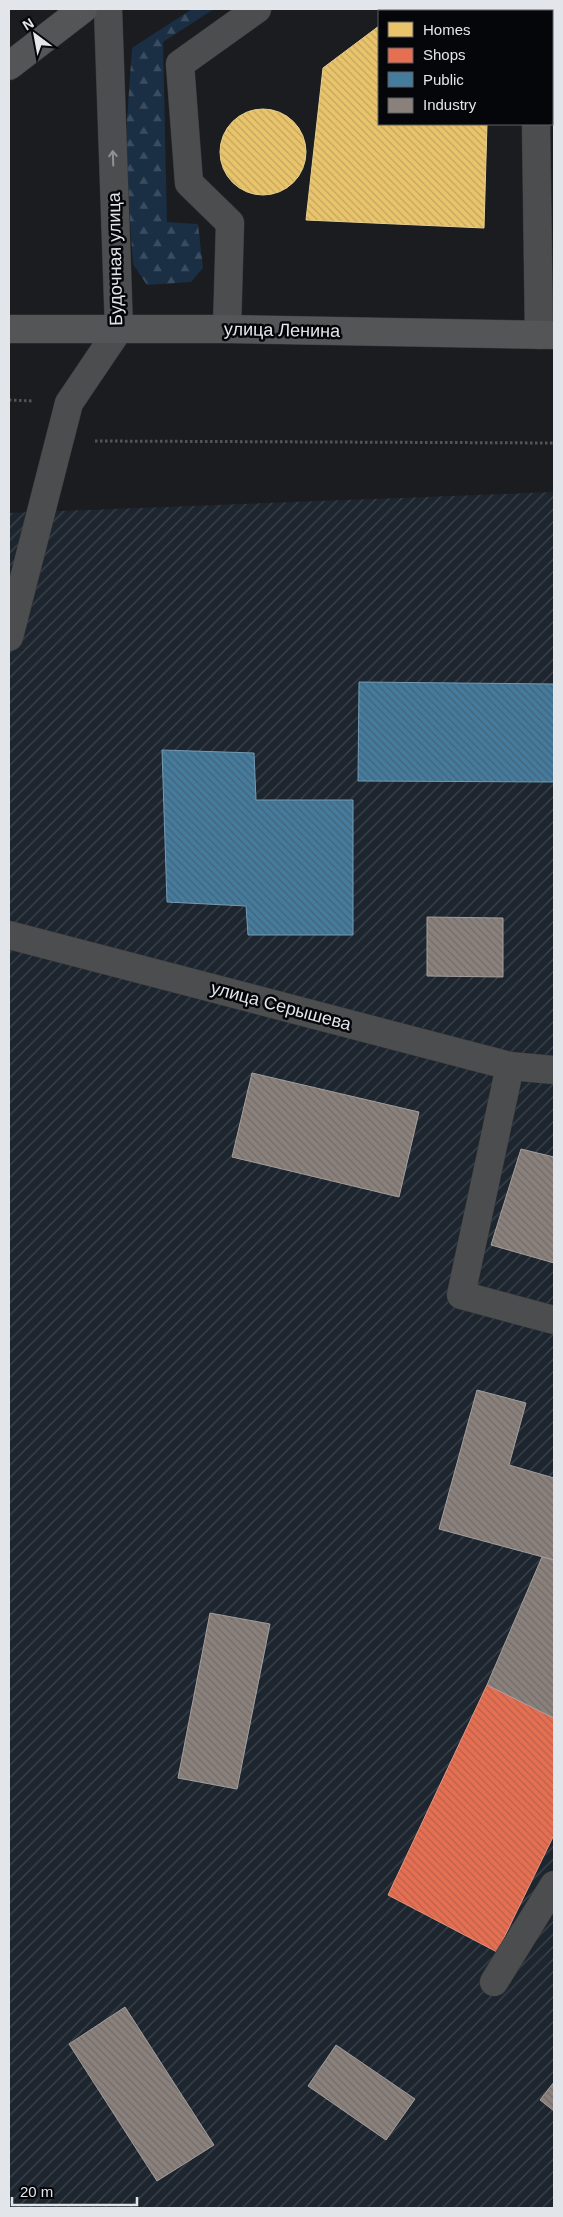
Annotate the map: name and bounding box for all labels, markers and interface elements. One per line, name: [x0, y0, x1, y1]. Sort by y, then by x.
north arrow: [10, 10, 60, 60]
legend: [378, 10, 553, 125]
text: N: [20, 15, 37, 33]
text: Homes: [423, 21, 471, 38]
text: Shops: [423, 46, 466, 63]
text: Public: [423, 71, 464, 88]
text: Industry: [423, 96, 477, 113]
one-way arrow: [108, 150, 117, 166]
street label: Будочная улица: [104, 191, 126, 326]
street label: улица Ленина: [224, 319, 341, 341]
street label: улица Серышева: [209, 978, 354, 1035]
scale bar: [12, 2174, 138, 2206]
text: 20 m: [20, 2183, 53, 2200]

